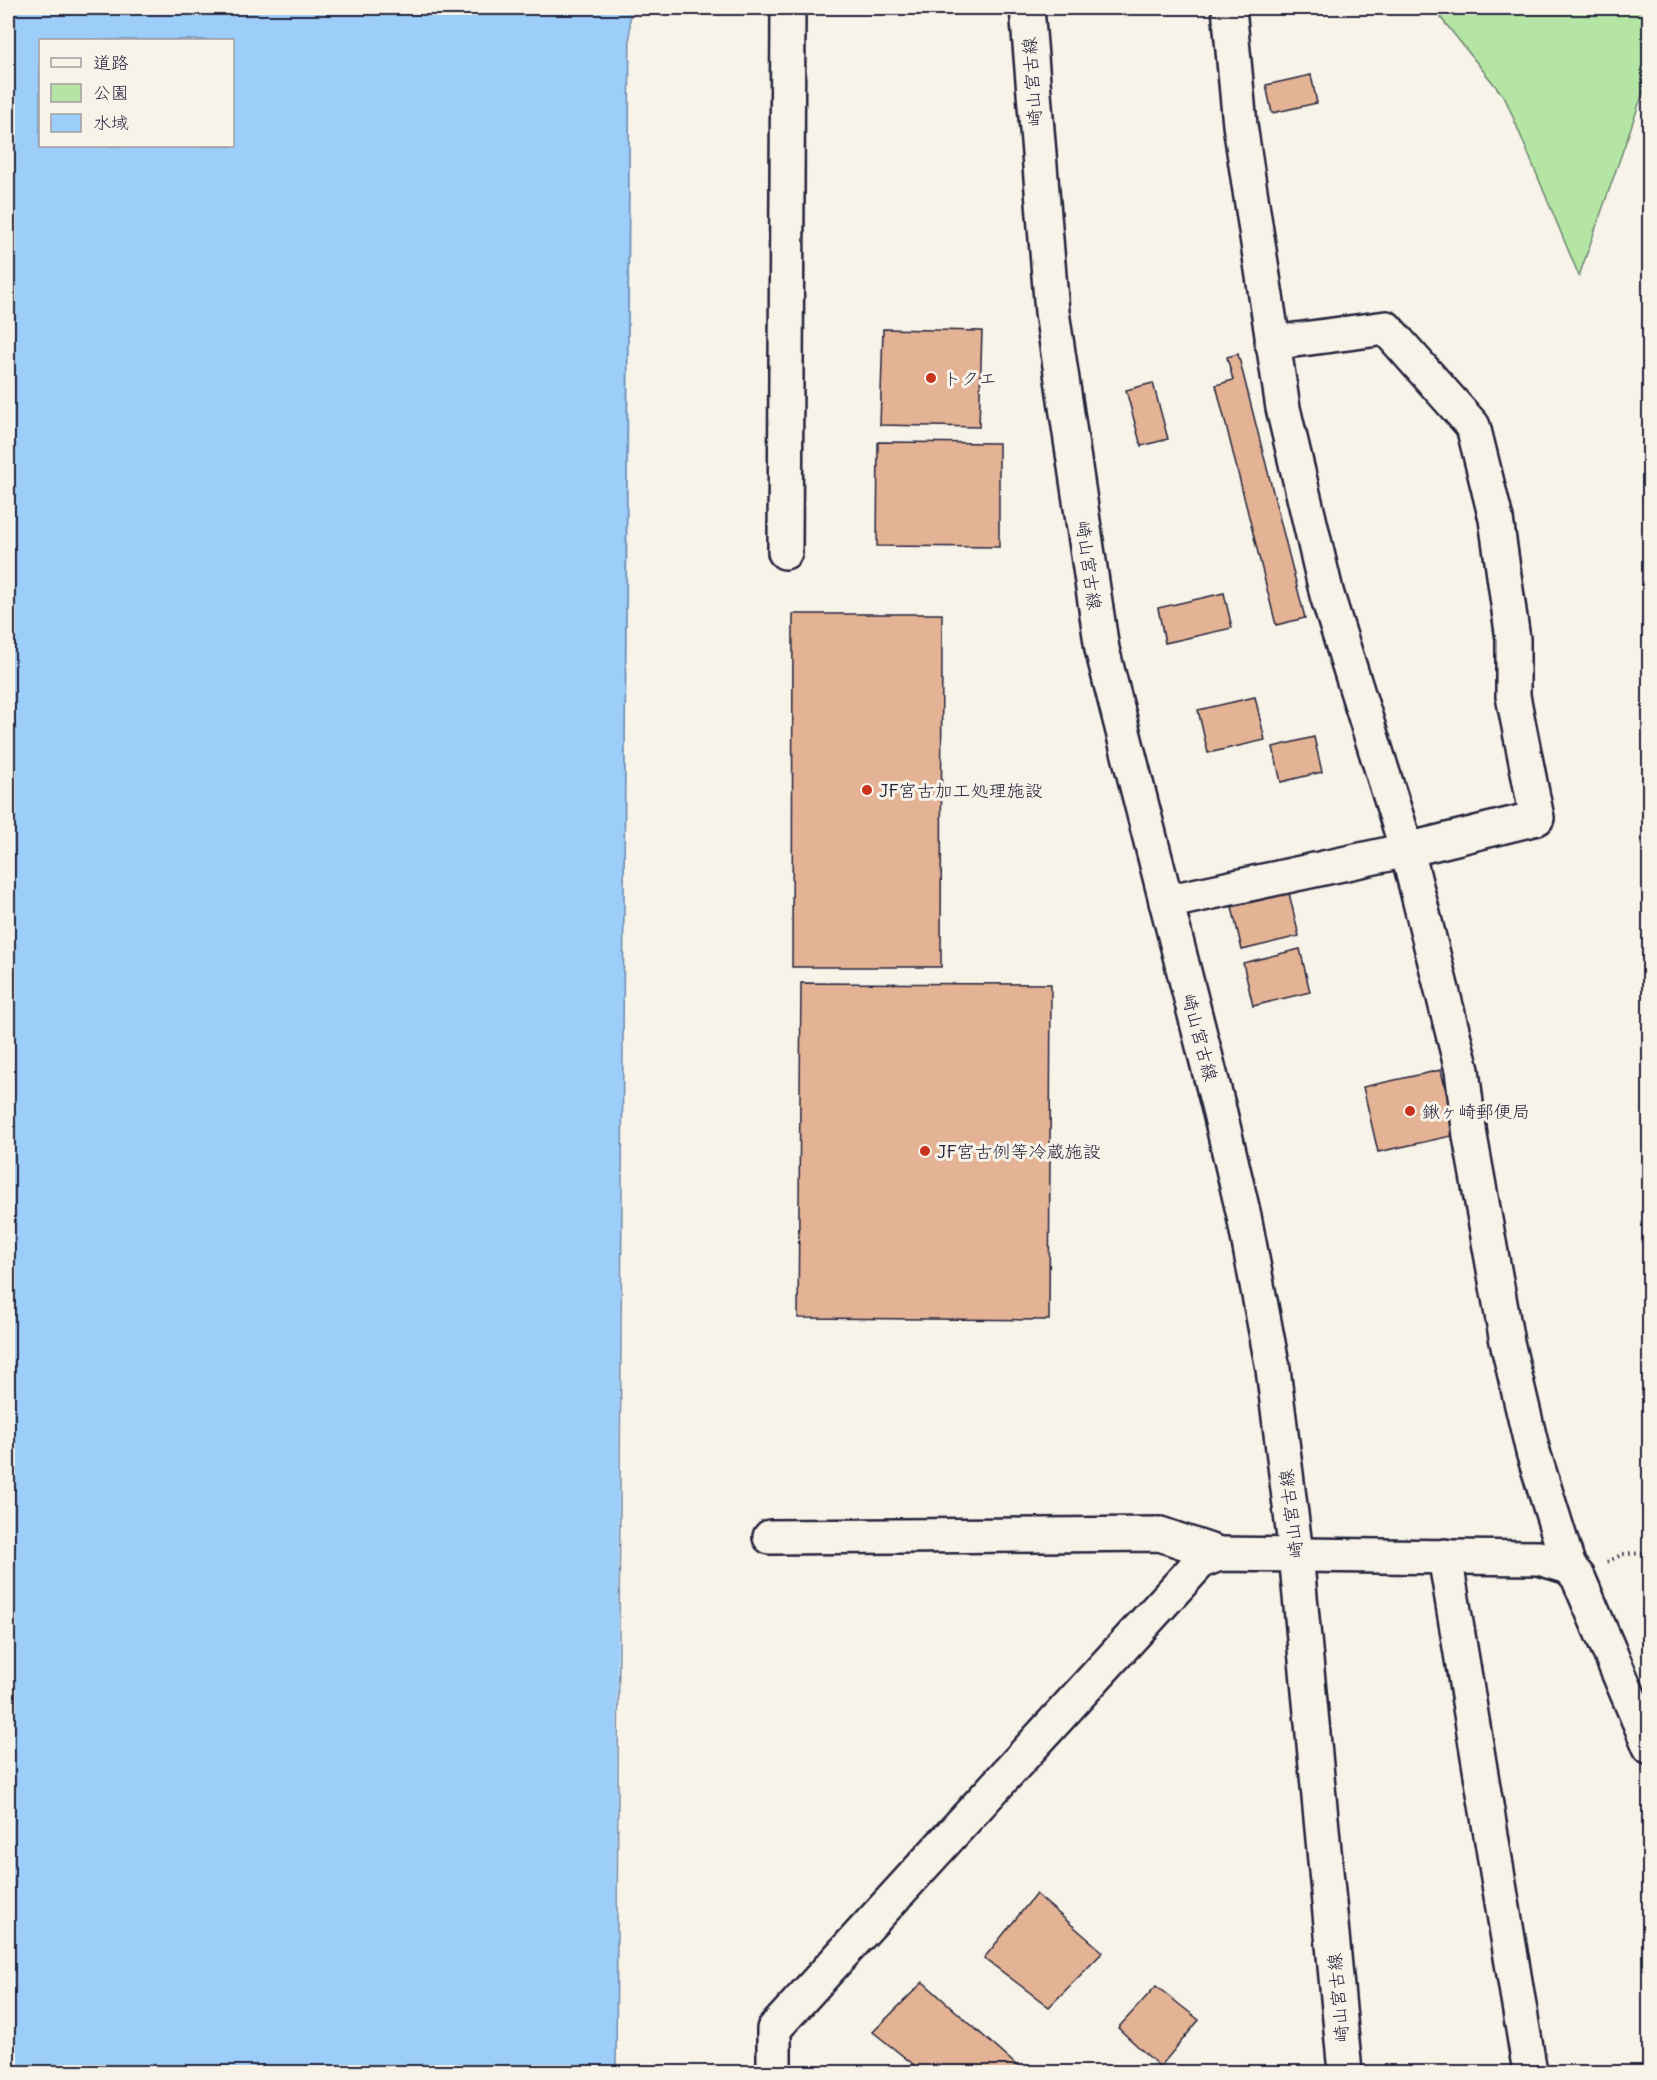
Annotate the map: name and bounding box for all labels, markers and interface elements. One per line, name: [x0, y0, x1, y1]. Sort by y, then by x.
street label: 崎山宮古線: [1017, 36, 1047, 128]
legend: [39, 39, 234, 147]
text: 道路: [93, 51, 129, 74]
text: 公園: [93, 81, 129, 104]
text: 水域: [93, 111, 129, 134]
place label: トクエ: [943, 367, 997, 390]
marker: トクエ: [924, 371, 938, 385]
street label: 崎山宮古線: [1071, 519, 1107, 611]
place label: JF宮古加工処理施設: [879, 779, 1043, 802]
marker: JF宮古加工処理施設: [860, 783, 874, 797]
street label: 崎山宮古線: [1177, 991, 1223, 1083]
place label: 鍬ヶ崎郵便局: [1422, 1100, 1530, 1123]
marker: 鍬ヶ崎郵便局: [1403, 1104, 1417, 1118]
place label: JF宮古例等冷蔵施設: [937, 1140, 1101, 1163]
marker: JF宮古例等冷蔵施設: [918, 1144, 932, 1158]
street label: 崎山宮古線: [1274, 1468, 1308, 1560]
street label: 崎山宮古線: [1323, 1952, 1353, 2044]

